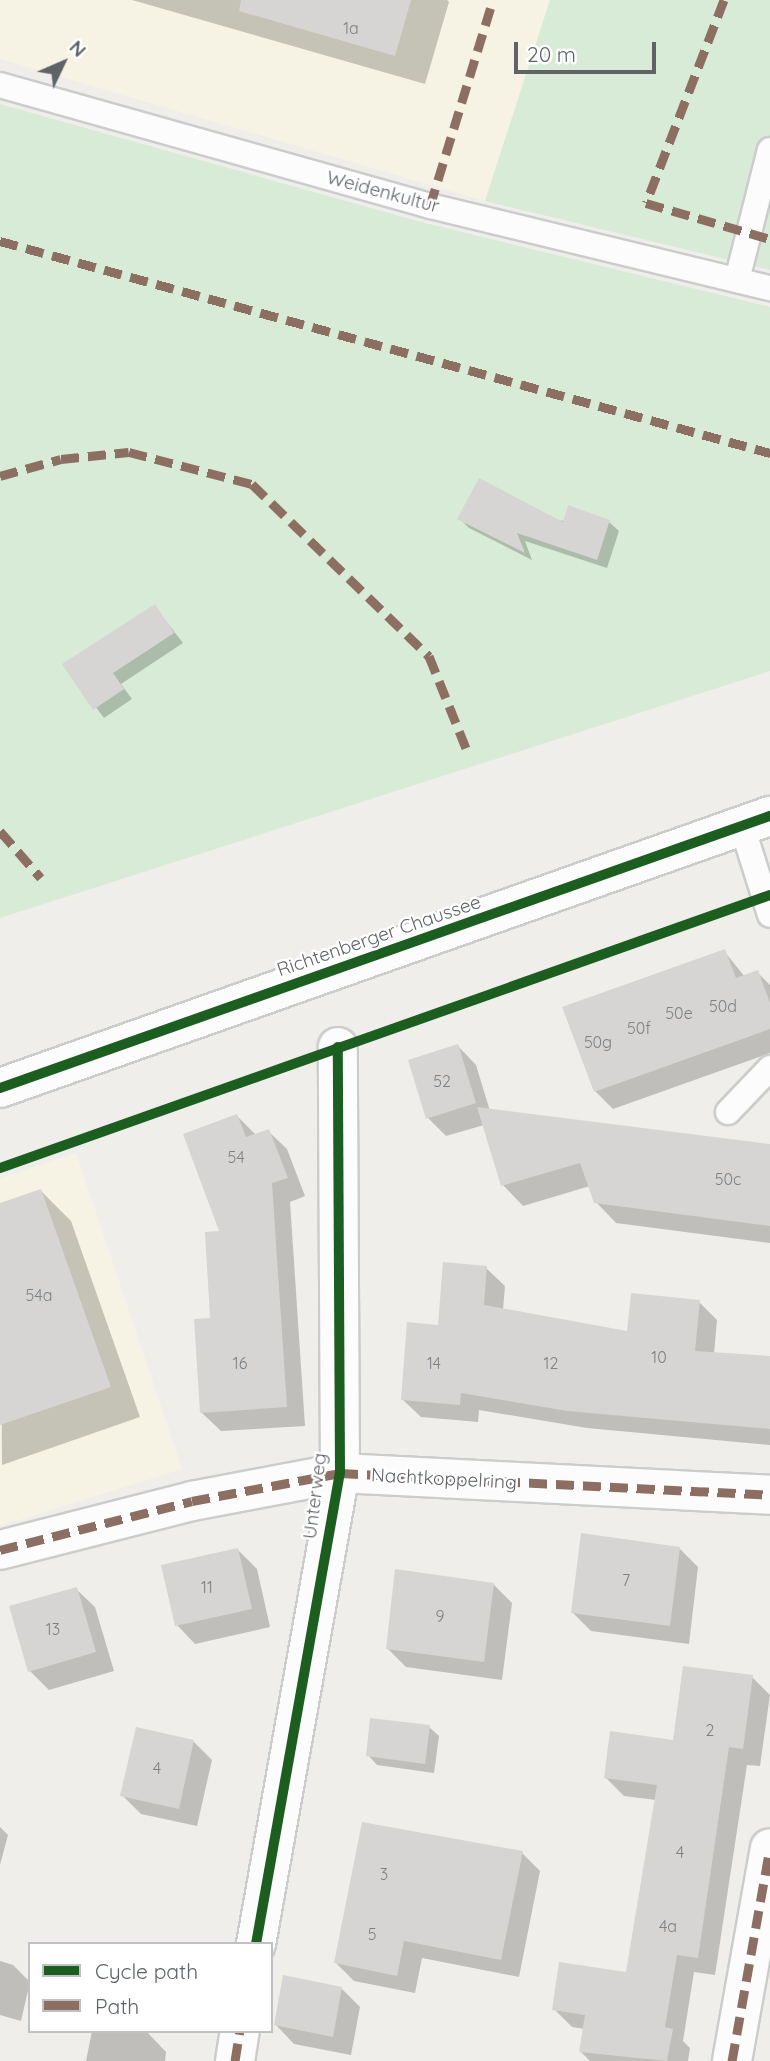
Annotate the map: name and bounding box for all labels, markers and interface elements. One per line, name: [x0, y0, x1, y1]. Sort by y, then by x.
house number: 1a: [343, 18, 359, 38]
north arrow: [28, 28, 98, 98]
scale bar: [518, 28, 660, 72]
text: N: [65, 35, 92, 62]
text: 20 m: [527, 41, 576, 67]
street label: Weidenkultur: [324, 166, 442, 218]
street label: Richtenberger Chaussee: [274, 890, 484, 982]
house number: 50d: [709, 996, 737, 1016]
house number: 50e: [665, 1003, 693, 1023]
house number: 50f: [627, 1018, 651, 1038]
house number: 50g: [584, 1032, 612, 1052]
house number: 52: [433, 1071, 451, 1091]
house number: 54: [227, 1147, 245, 1167]
house number: 50c: [715, 1169, 741, 1189]
house number: 54a: [26, 1285, 52, 1305]
house number: 10: [651, 1347, 667, 1367]
house number: 16: [233, 1353, 247, 1373]
house number: 14: [427, 1353, 441, 1373]
house number: 12: [544, 1353, 558, 1373]
street label: Unterweg: [298, 1452, 332, 1540]
street label: Nachtkoppelring: [371, 1464, 517, 1494]
house number: 7: [622, 1570, 630, 1590]
house number: 11: [201, 1577, 213, 1597]
house number: 9: [436, 1606, 444, 1626]
house number: 13: [46, 1619, 60, 1639]
house number: 2: [706, 1720, 714, 1740]
house number: 4: [153, 1758, 161, 1778]
house number: 4: [676, 1842, 684, 1862]
house number: 3: [380, 1864, 388, 1884]
house number: 4a: [659, 1916, 677, 1936]
house number: 5: [368, 1924, 376, 1944]
legend: [28, 1942, 273, 2033]
text: Cycle path: [95, 1958, 198, 1984]
text: Path: [95, 1993, 139, 2019]

